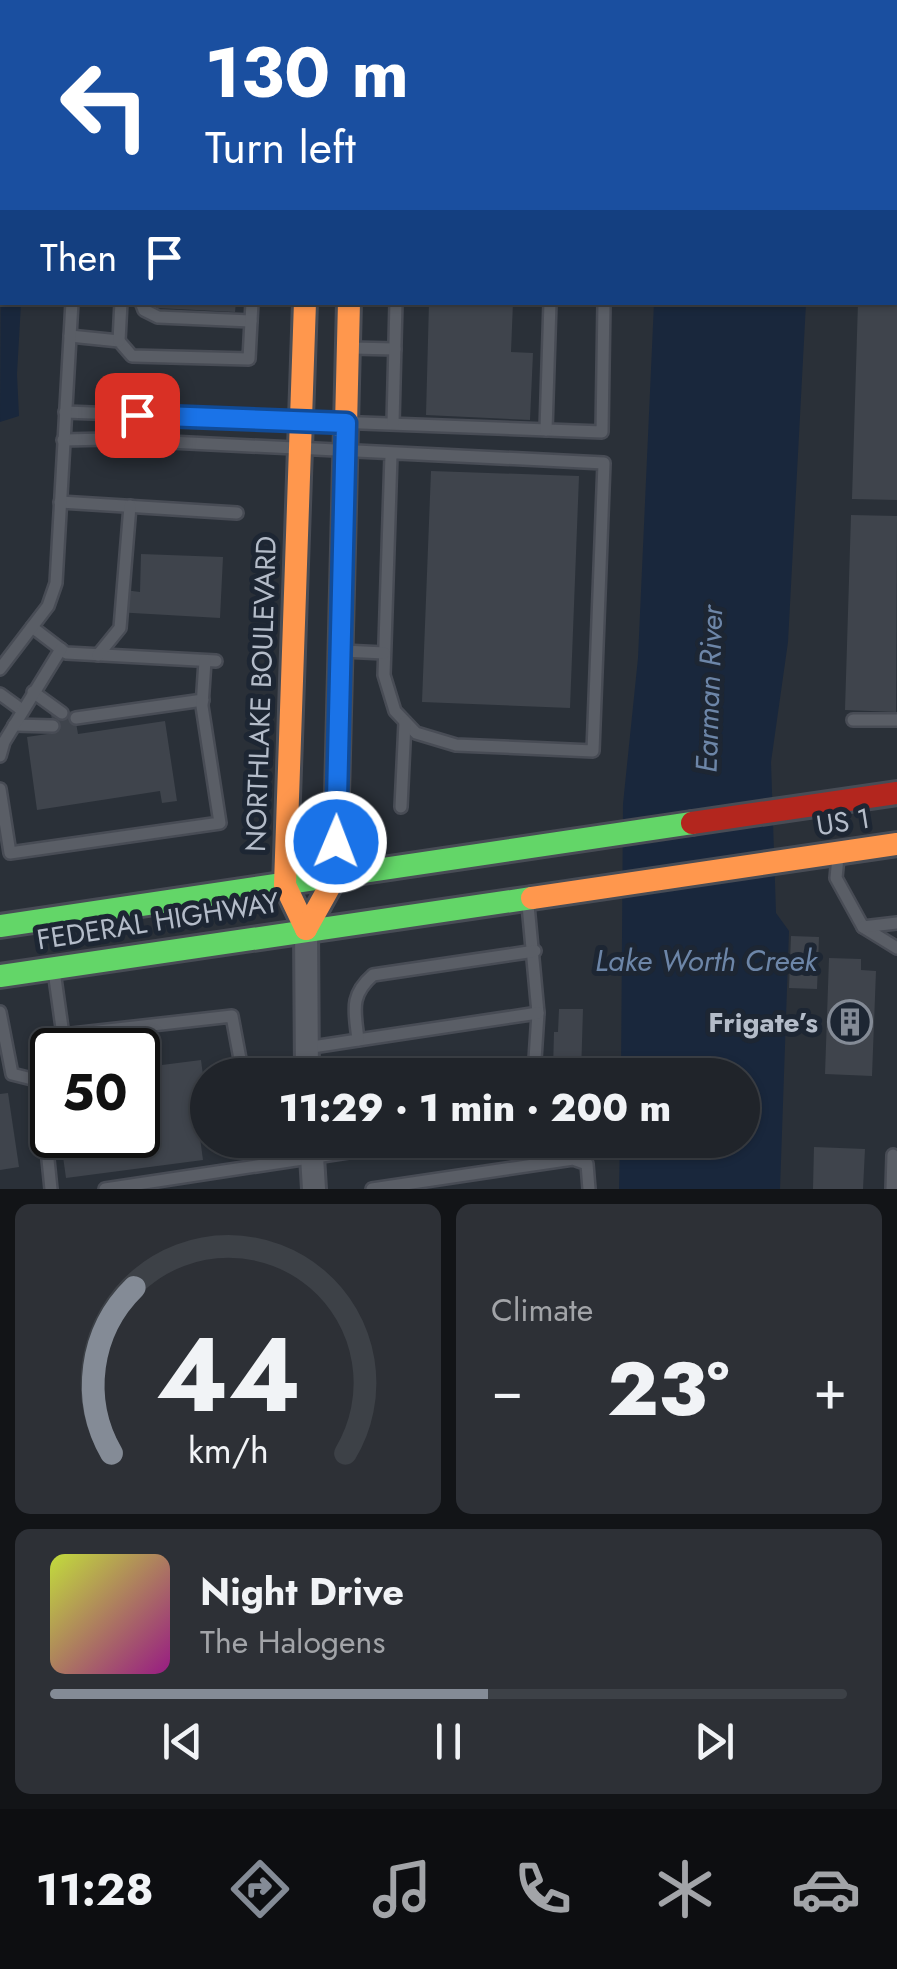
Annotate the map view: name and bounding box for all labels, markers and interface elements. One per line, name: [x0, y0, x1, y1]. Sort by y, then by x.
text: 130 m: [205, 22, 409, 123]
icon: left: [40, 40, 170, 170]
text: Turn left: [205, 115, 356, 180]
text: Then: [40, 230, 117, 285]
icon: arrive: [137, 230, 192, 285]
pin: [95, 373, 180, 458]
icon: arrive: [110, 388, 165, 443]
street label: NORTHLAKE BOULEVARD: [235, 535, 287, 853]
water label: Earman River: [685, 603, 733, 773]
position arrow: [284, 790, 388, 894]
street label: US 1: [813, 798, 873, 846]
street label: FEDERAL HIGHWAY: [34, 882, 282, 960]
water label: Lake Worth Creek: [595, 939, 818, 982]
building icon: Frigate’s: [827, 999, 873, 1045]
place label: Frigate’s: [708, 1002, 818, 1043]
speed limit sign: 50: [30, 1028, 160, 1158]
text: 11:29 · 1 min · 200 m: [279, 1080, 671, 1135]
text: Climate: [491, 1287, 593, 1333]
text: 44: [155, 1300, 301, 1450]
text: 23°: [607, 1335, 729, 1443]
text: −: [491, 1350, 523, 1430]
text: +: [813, 1350, 847, 1430]
text: km/h: [188, 1425, 268, 1476]
text: Night Drive: [200, 1564, 404, 1619]
text: The Halogens: [200, 1619, 385, 1665]
icon: previous: [155, 1714, 210, 1769]
icon: pause: [421, 1714, 476, 1769]
icon: next: [687, 1714, 742, 1769]
icon: directions: [225, 1854, 295, 1924]
icon: music: [367, 1854, 437, 1924]
icon: phone: [508, 1854, 578, 1924]
icon: climate: [650, 1854, 720, 1924]
icon: car: [791, 1854, 861, 1924]
text: 11:28: [36, 1857, 154, 1922]

